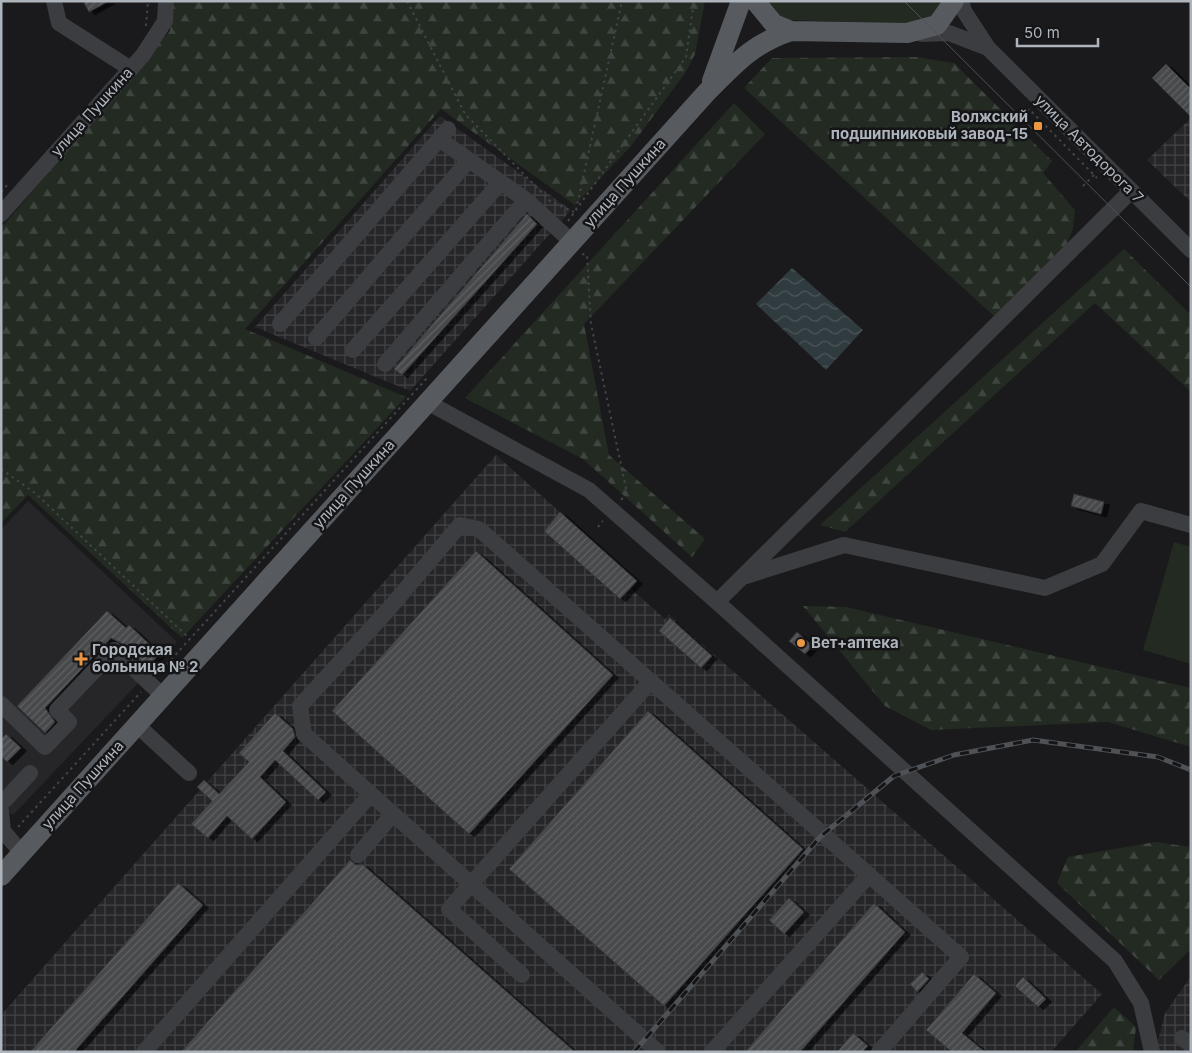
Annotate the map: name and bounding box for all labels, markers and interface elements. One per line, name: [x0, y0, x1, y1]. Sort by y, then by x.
scale bar: [1017, 15, 1098, 47]
text: 50 m: [1024, 23, 1060, 42]
street label: улица Пушкина: [47, 63, 137, 160]
street label: улица Автодорога 7: [1031, 90, 1148, 207]
place label: Волжский подшипниковый завод-15: [831, 107, 1028, 143]
marker: Волжский подшипниковый завод-15: [1032, 120, 1044, 132]
street label: улица Пушкина: [580, 134, 670, 231]
street label: улица Пушкина: [309, 435, 399, 532]
place label: Вет+аптека: [811, 633, 899, 652]
marker: Вет+аптека: [795, 637, 807, 649]
place label: Городская больница № 2: [92, 640, 199, 676]
marker: Городская больница № 2: [74, 652, 88, 666]
street label: улица Пушкина: [38, 736, 128, 833]

